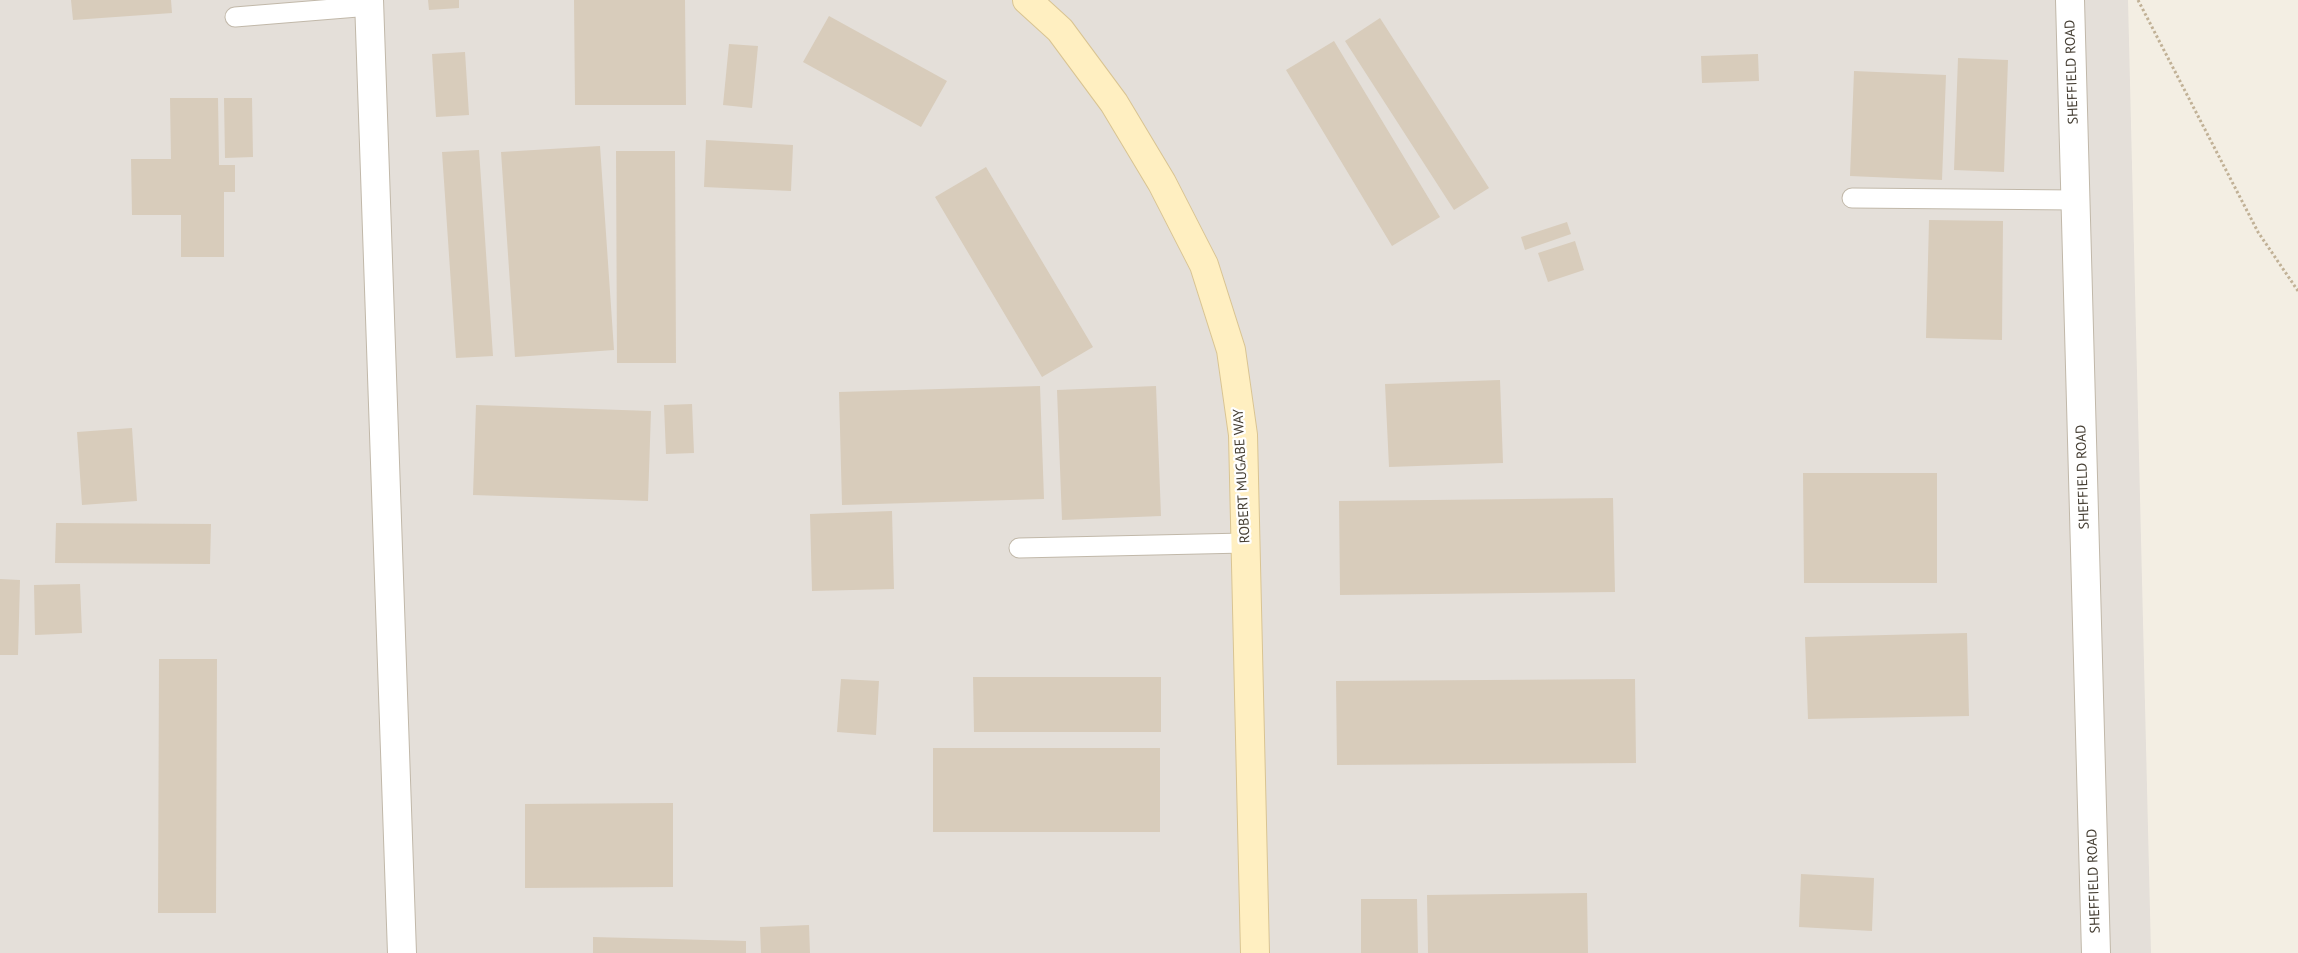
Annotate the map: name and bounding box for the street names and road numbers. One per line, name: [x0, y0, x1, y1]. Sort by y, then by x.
street label: SHEFFIELD ROAD: [2062, 19, 2082, 125]
street label: ROBERT MUGABE WAY: [1230, 408, 1254, 544]
street label: SHEFFIELD ROAD: [2073, 424, 2093, 530]
street label: SHEFFIELD ROAD: [2084, 828, 2104, 934]

